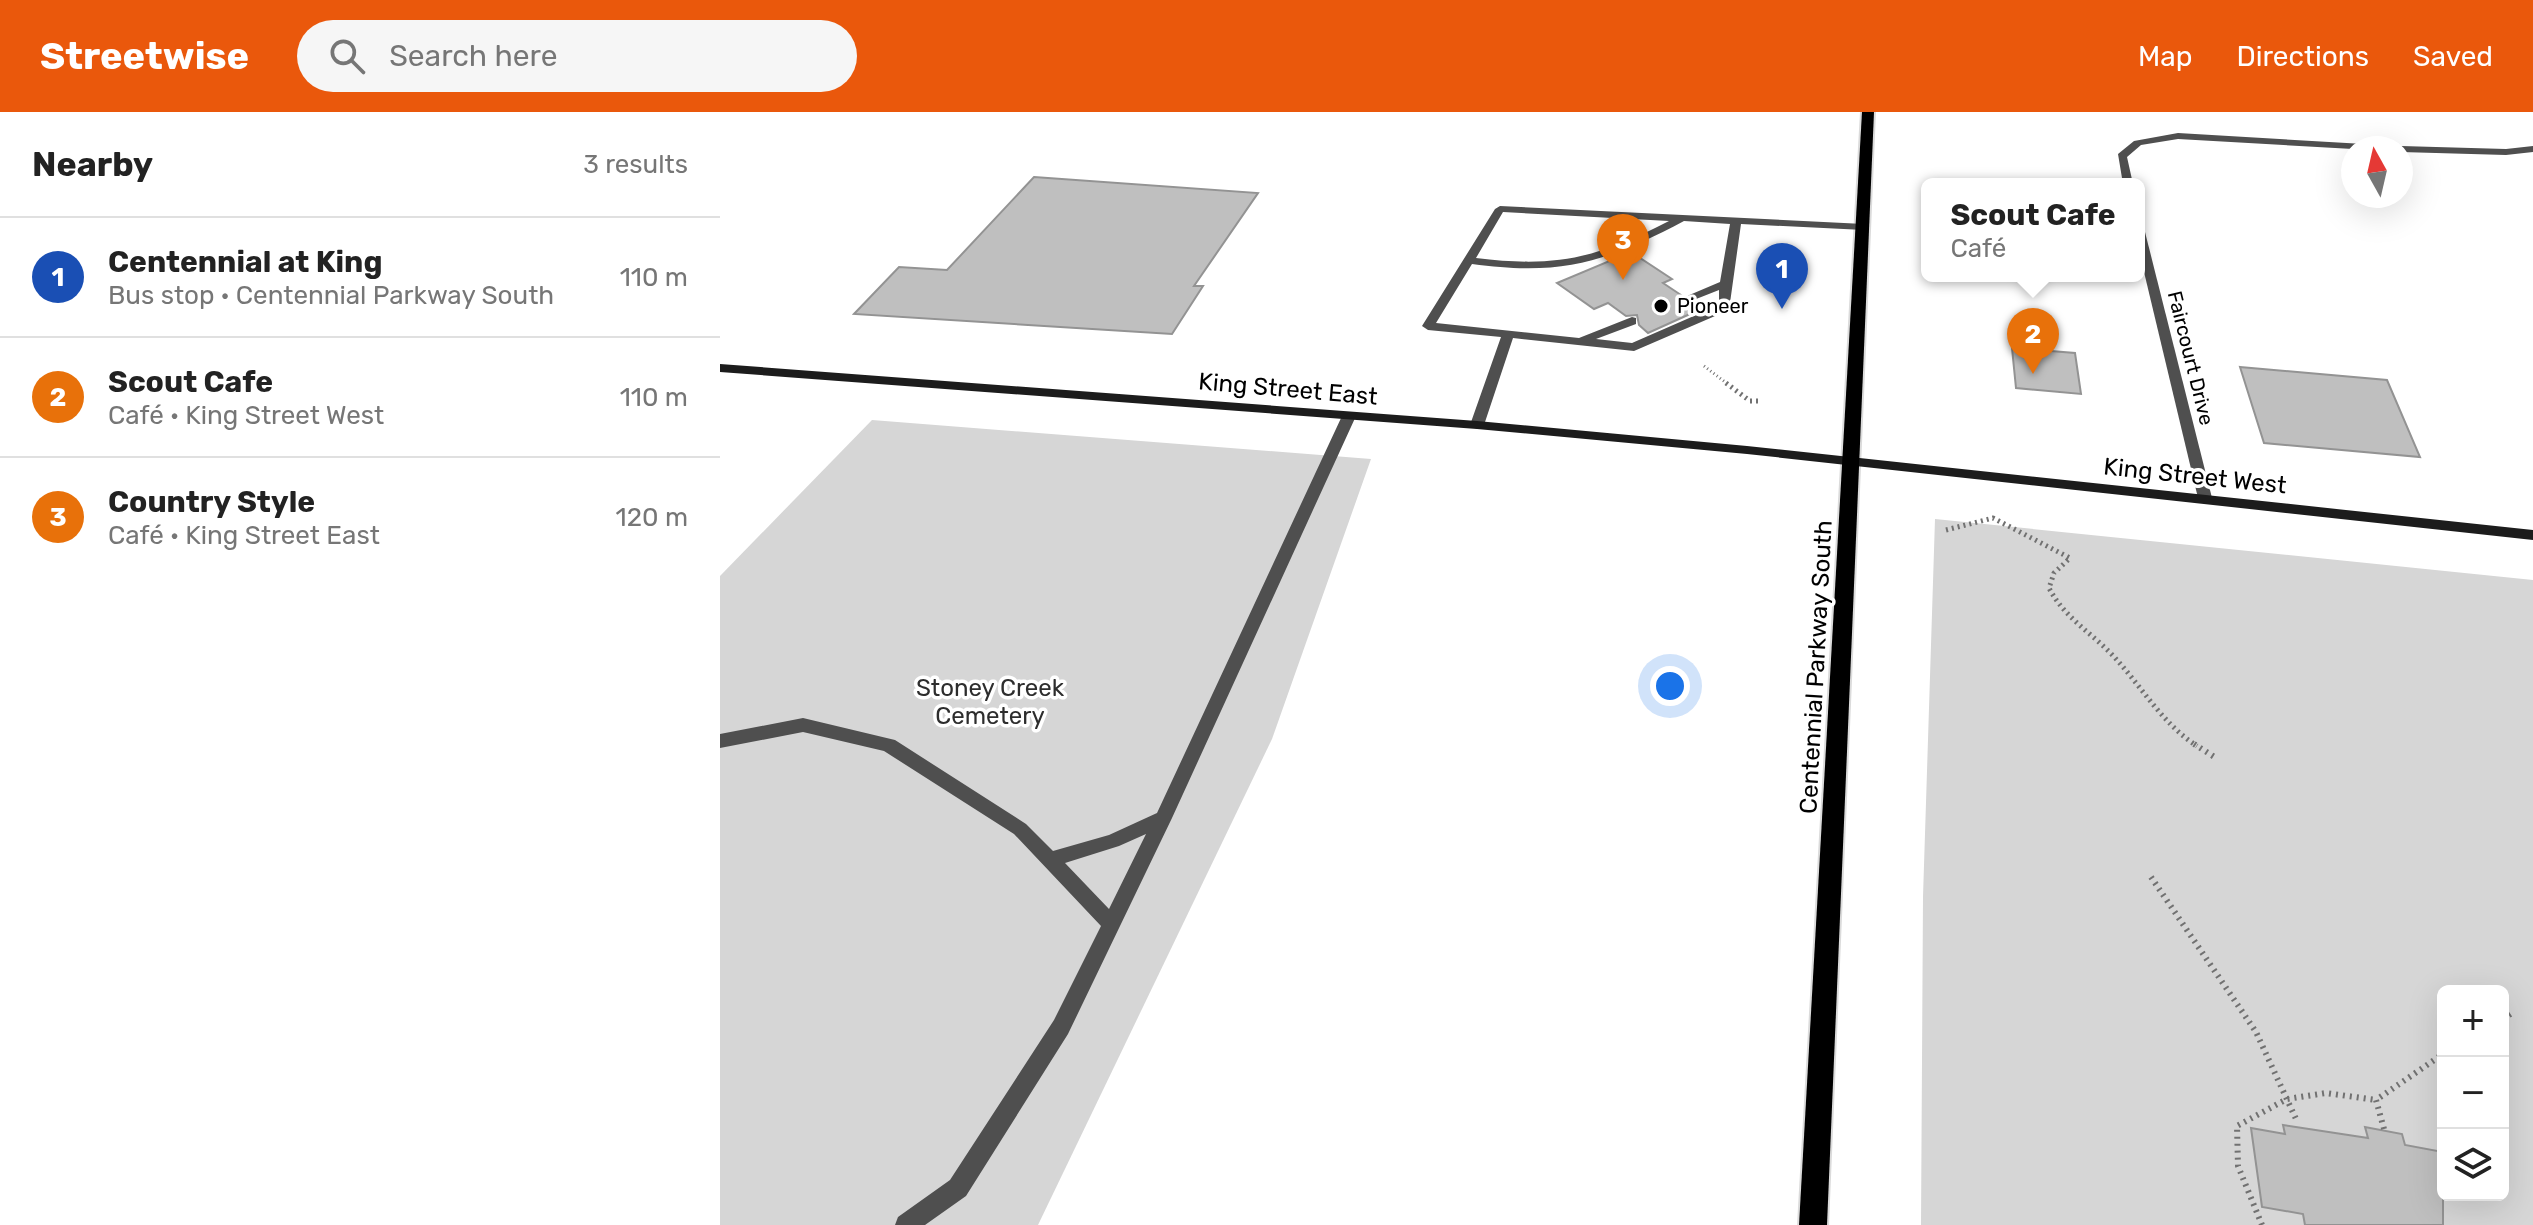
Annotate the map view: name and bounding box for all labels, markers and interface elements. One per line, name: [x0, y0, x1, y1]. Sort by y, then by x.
search box: [297, 20, 857, 92]
text: Streetwise: [40, 33, 249, 79]
icon: search: [325, 34, 369, 78]
text: Search here: [389, 38, 557, 74]
text: Map: [2138, 40, 2192, 73]
text: Directions: [2236, 40, 2369, 73]
text: Saved: [2413, 40, 2493, 73]
north arrow: [2341, 136, 2413, 208]
text: Nearby: [32, 144, 153, 185]
text: 3 results: [583, 149, 688, 180]
popup: [1921, 178, 2145, 282]
text: Scout Cafe: [1950, 197, 2116, 233]
pin: 3: [1597, 214, 1649, 280]
text: Café: [1950, 233, 2006, 264]
pin: 1: [1756, 243, 1808, 309]
text: Centennial at King: [108, 244, 382, 280]
text: 1: [52, 262, 64, 293]
text: 110 m: [620, 262, 688, 293]
text: Bus stop · Centennial Parkway South: [108, 280, 554, 311]
street label: Faircourt Drive: [2163, 288, 2219, 428]
place label: Pioneer: [1677, 294, 1749, 318]
marker: Pioneer: [1652, 297, 1670, 315]
pin: 2: [2007, 308, 2059, 374]
text: Scout Cafe: [108, 364, 273, 400]
street label: King Street East: [1197, 367, 1379, 411]
text: 2: [50, 382, 66, 413]
text: 110 m: [620, 382, 688, 413]
text: Café · King Street West: [108, 400, 384, 431]
street label: King Street West: [2102, 452, 2288, 500]
text: Country Style: [108, 484, 315, 520]
text: 3: [49, 502, 67, 533]
text: 120 m: [616, 502, 688, 533]
text: Café · King Street East: [108, 520, 380, 551]
street label: Centennial Parkway South: [1794, 520, 1838, 814]
your location: [1650, 666, 1690, 706]
park label: Stoney Creek Cemetery: [916, 674, 1065, 730]
map controls: [2437, 985, 2509, 1201]
button: +: [2437, 985, 2509, 1057]
button: −: [2437, 1057, 2509, 1129]
button: layers: [2437, 1129, 2509, 1201]

